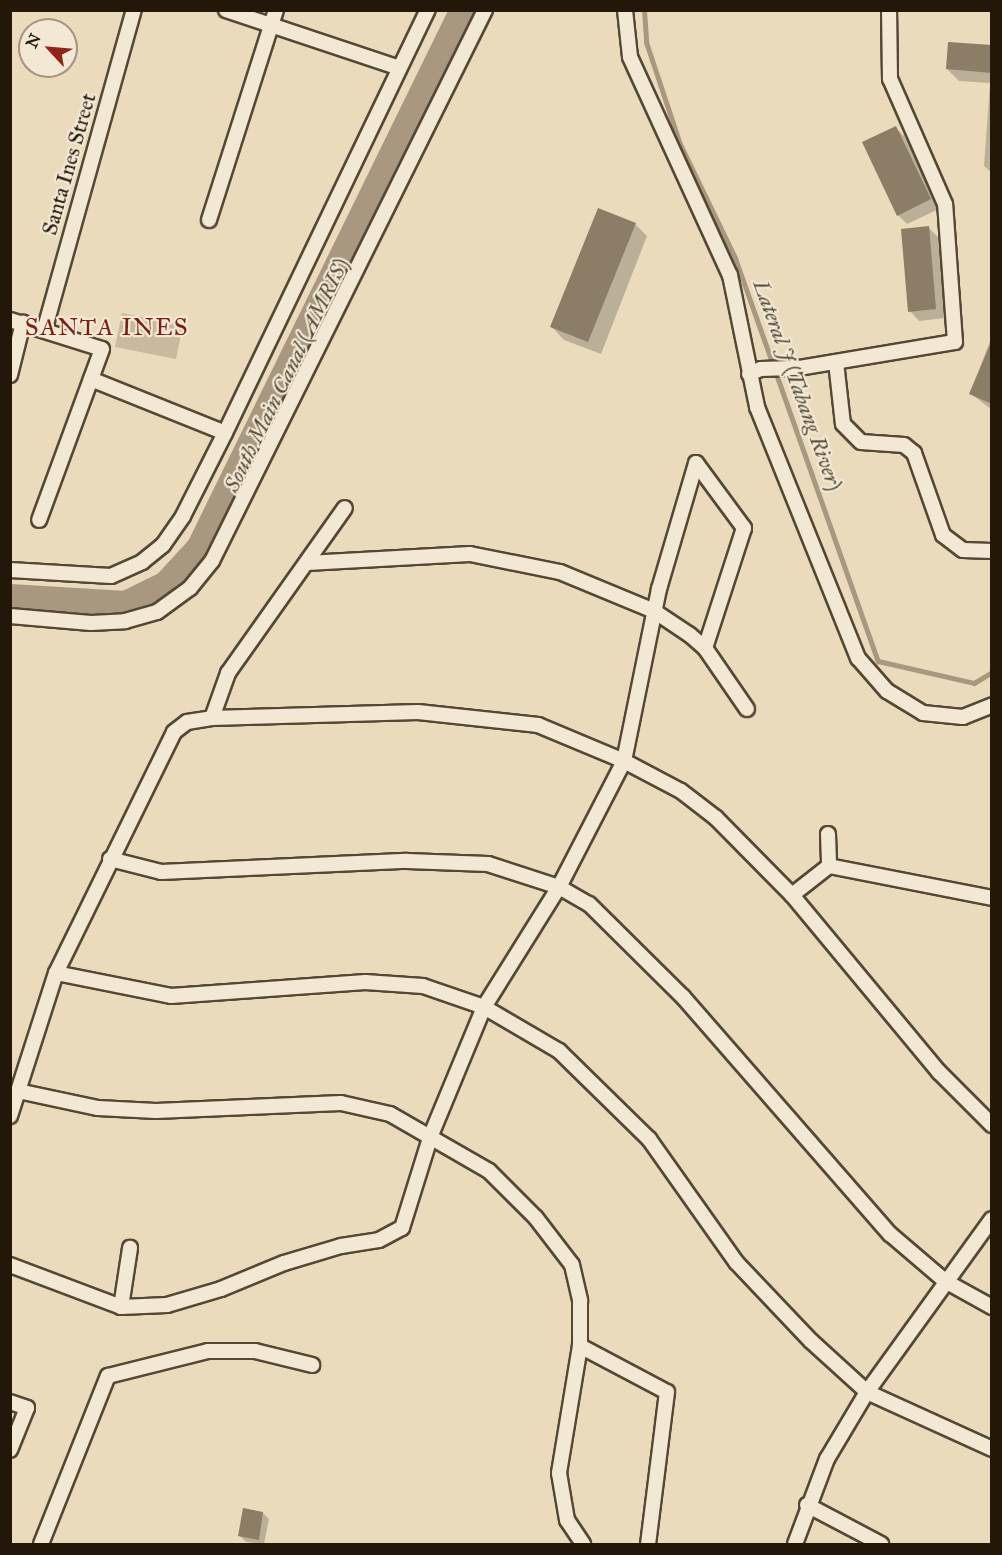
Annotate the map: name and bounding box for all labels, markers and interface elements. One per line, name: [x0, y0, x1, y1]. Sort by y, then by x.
north arrow: [18, 18, 78, 78]
text: N: [22, 31, 45, 51]
street label: Santa Ines Street: [37, 90, 101, 238]
water label: South Main Canal (AMRIS): [218, 254, 354, 496]
water label: Lateral J (Tabang River): [748, 276, 848, 494]
district label: SANTA INES: [25, 314, 189, 342]

